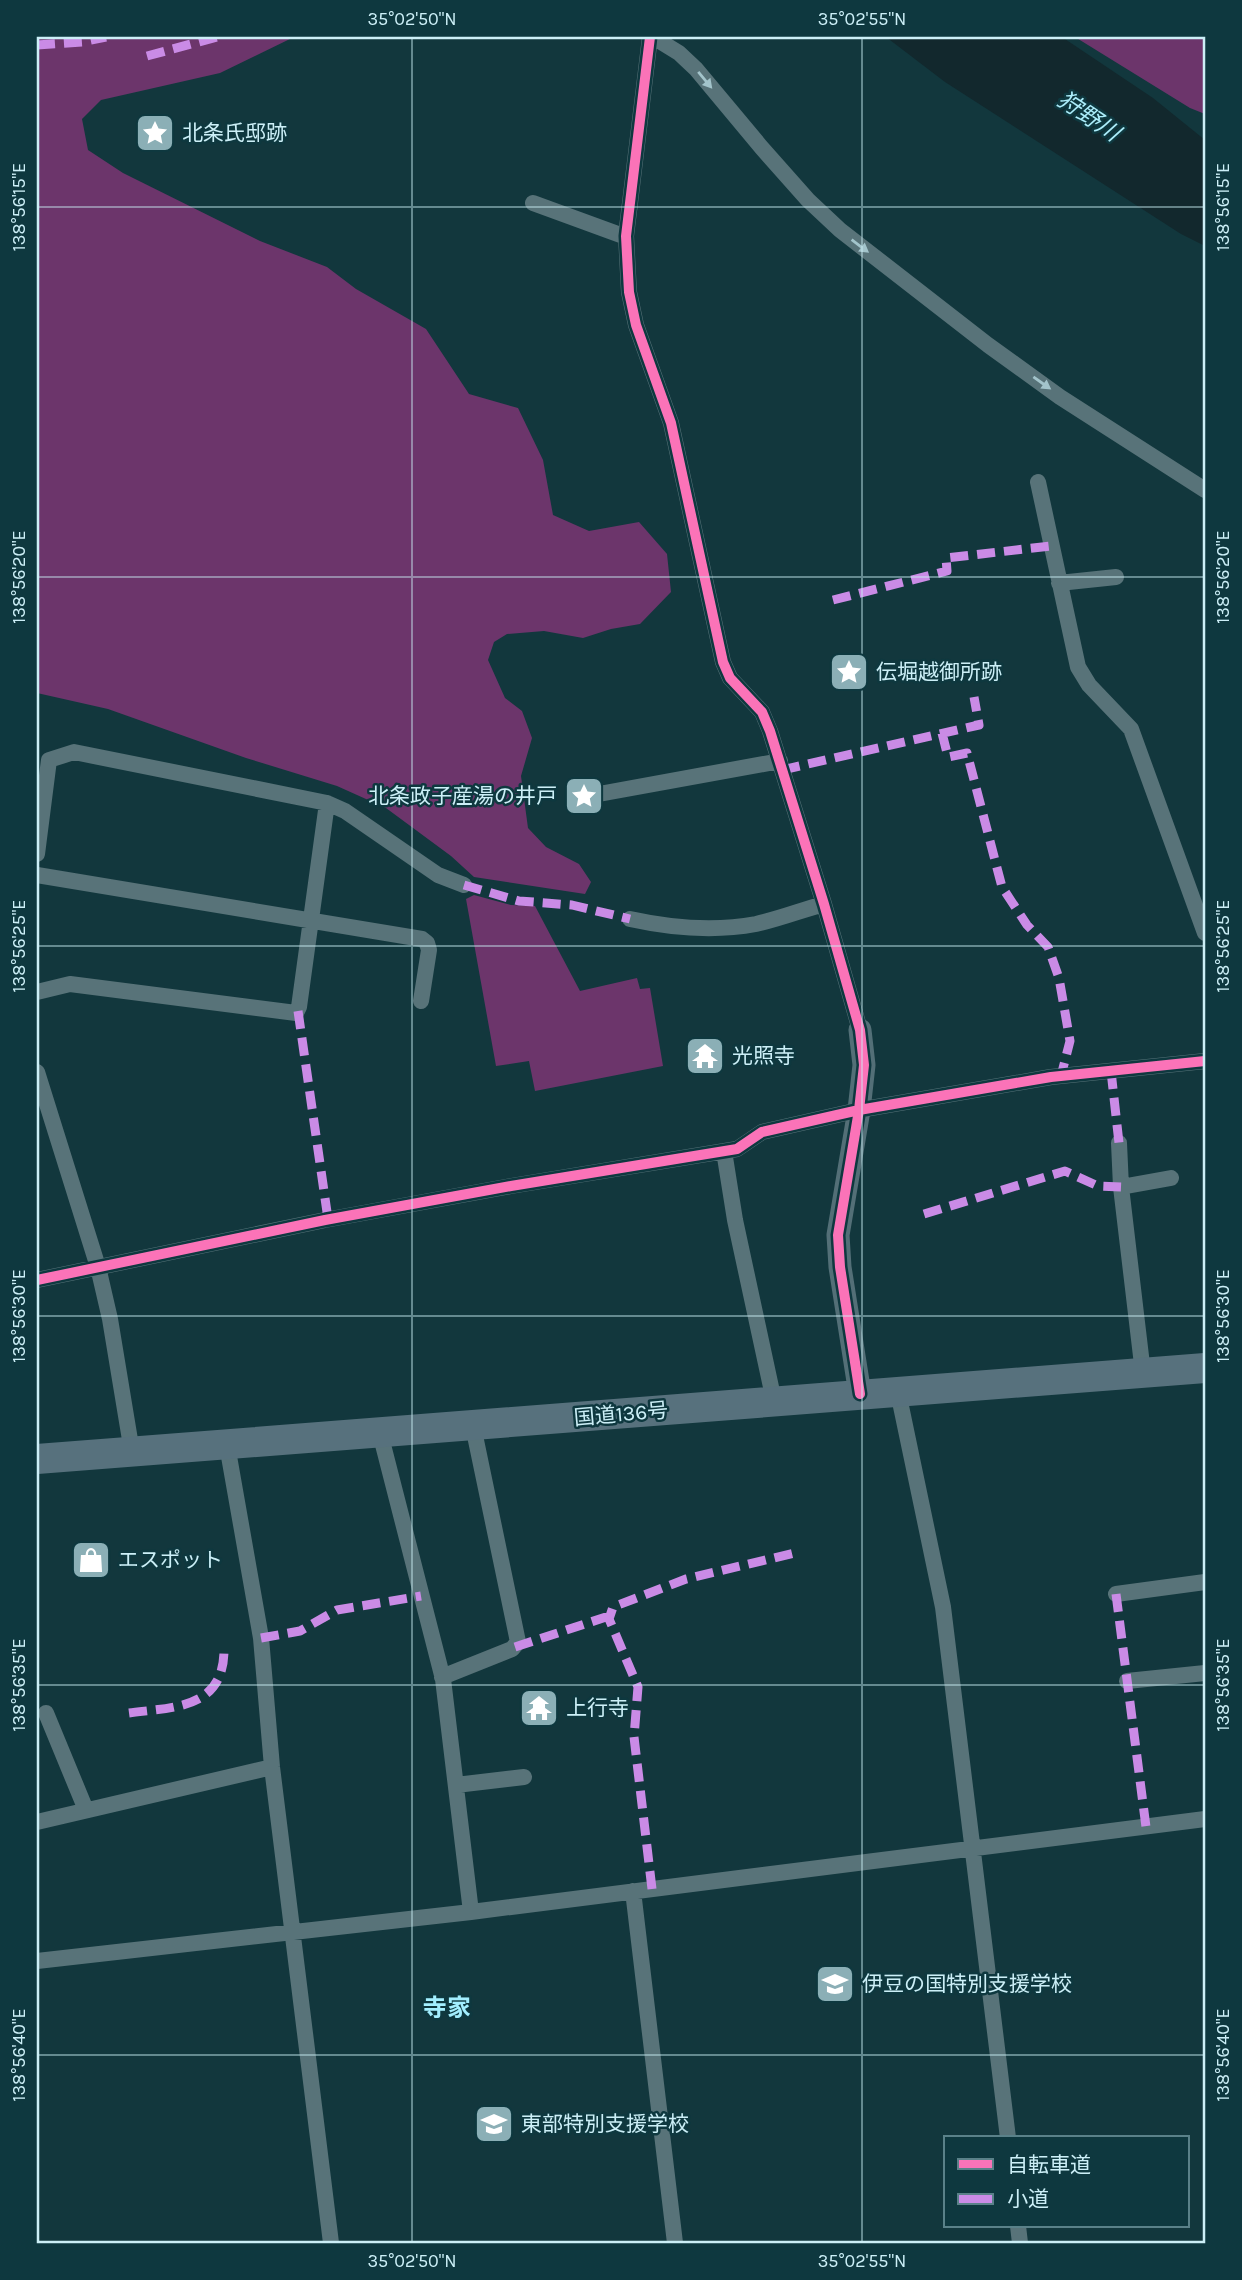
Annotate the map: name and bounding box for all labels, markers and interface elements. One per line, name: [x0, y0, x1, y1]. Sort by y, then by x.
text: 35°02'50"N: [367, 8, 457, 30]
text: 35°02'55"N: [818, 8, 906, 30]
one-way arrow: [698, 71, 713, 89]
water label: 狩野川: [1053, 86, 1127, 149]
place icon: 北条氏邸跡: [134, 112, 176, 154]
place label: 北条氏邸跡: [182, 121, 287, 145]
text: 138°56'15"E: [8, 163, 30, 251]
text: 138°56'15"E: [1212, 163, 1234, 251]
one-way arrow: [851, 238, 869, 253]
one-way arrow: [1033, 376, 1051, 390]
text: 138°56'20"E: [8, 530, 30, 624]
text: 138°56'20"E: [1212, 530, 1234, 624]
place icon: 伝堀越御所跡: [828, 651, 870, 693]
place label: 伝堀越御所跡: [876, 660, 1002, 684]
place icon: 北条政子産湯の井戸: [563, 775, 605, 817]
place label: 北条政子産湯の井戸: [368, 784, 557, 808]
text: 138°56'25"E: [8, 900, 30, 992]
text: 138°56'25"E: [1212, 900, 1234, 992]
temple icon: 光照寺: [684, 1035, 726, 1077]
place label: 光照寺: [732, 1044, 795, 1068]
text: 138°56'30"E: [8, 1269, 30, 1363]
text: 138°56'30"E: [1212, 1269, 1234, 1363]
street label: 国道136号: [573, 1398, 669, 1430]
shop icon: エスポット: [70, 1539, 112, 1581]
place label: エスポット: [118, 1548, 223, 1572]
text: 138°56'35"E: [8, 1638, 30, 1732]
text: 138°56'35"E: [1212, 1638, 1234, 1732]
temple icon: 上行寺: [518, 1687, 560, 1729]
place label: 上行寺: [566, 1696, 629, 1720]
school or university icon: 伊豆の国特別支援学校: [814, 1963, 856, 2005]
place label: 伊豆の国特別支援学校: [862, 1972, 1072, 1996]
district label: 寺家: [423, 1994, 471, 2022]
text: 138°56'40"E: [8, 2008, 30, 2102]
text: 138°56'40"E: [1212, 2008, 1234, 2102]
school or university icon: 東部特別支援学校: [473, 2103, 515, 2145]
place label: 東部特別支援学校: [521, 2112, 689, 2136]
legend: [944, 2136, 1190, 2228]
text: 自転車道: [1007, 2153, 1091, 2177]
text: 小道: [1007, 2187, 1049, 2211]
text: 35°02'50"N: [367, 2250, 457, 2272]
text: 35°02'55"N: [818, 2250, 906, 2272]

